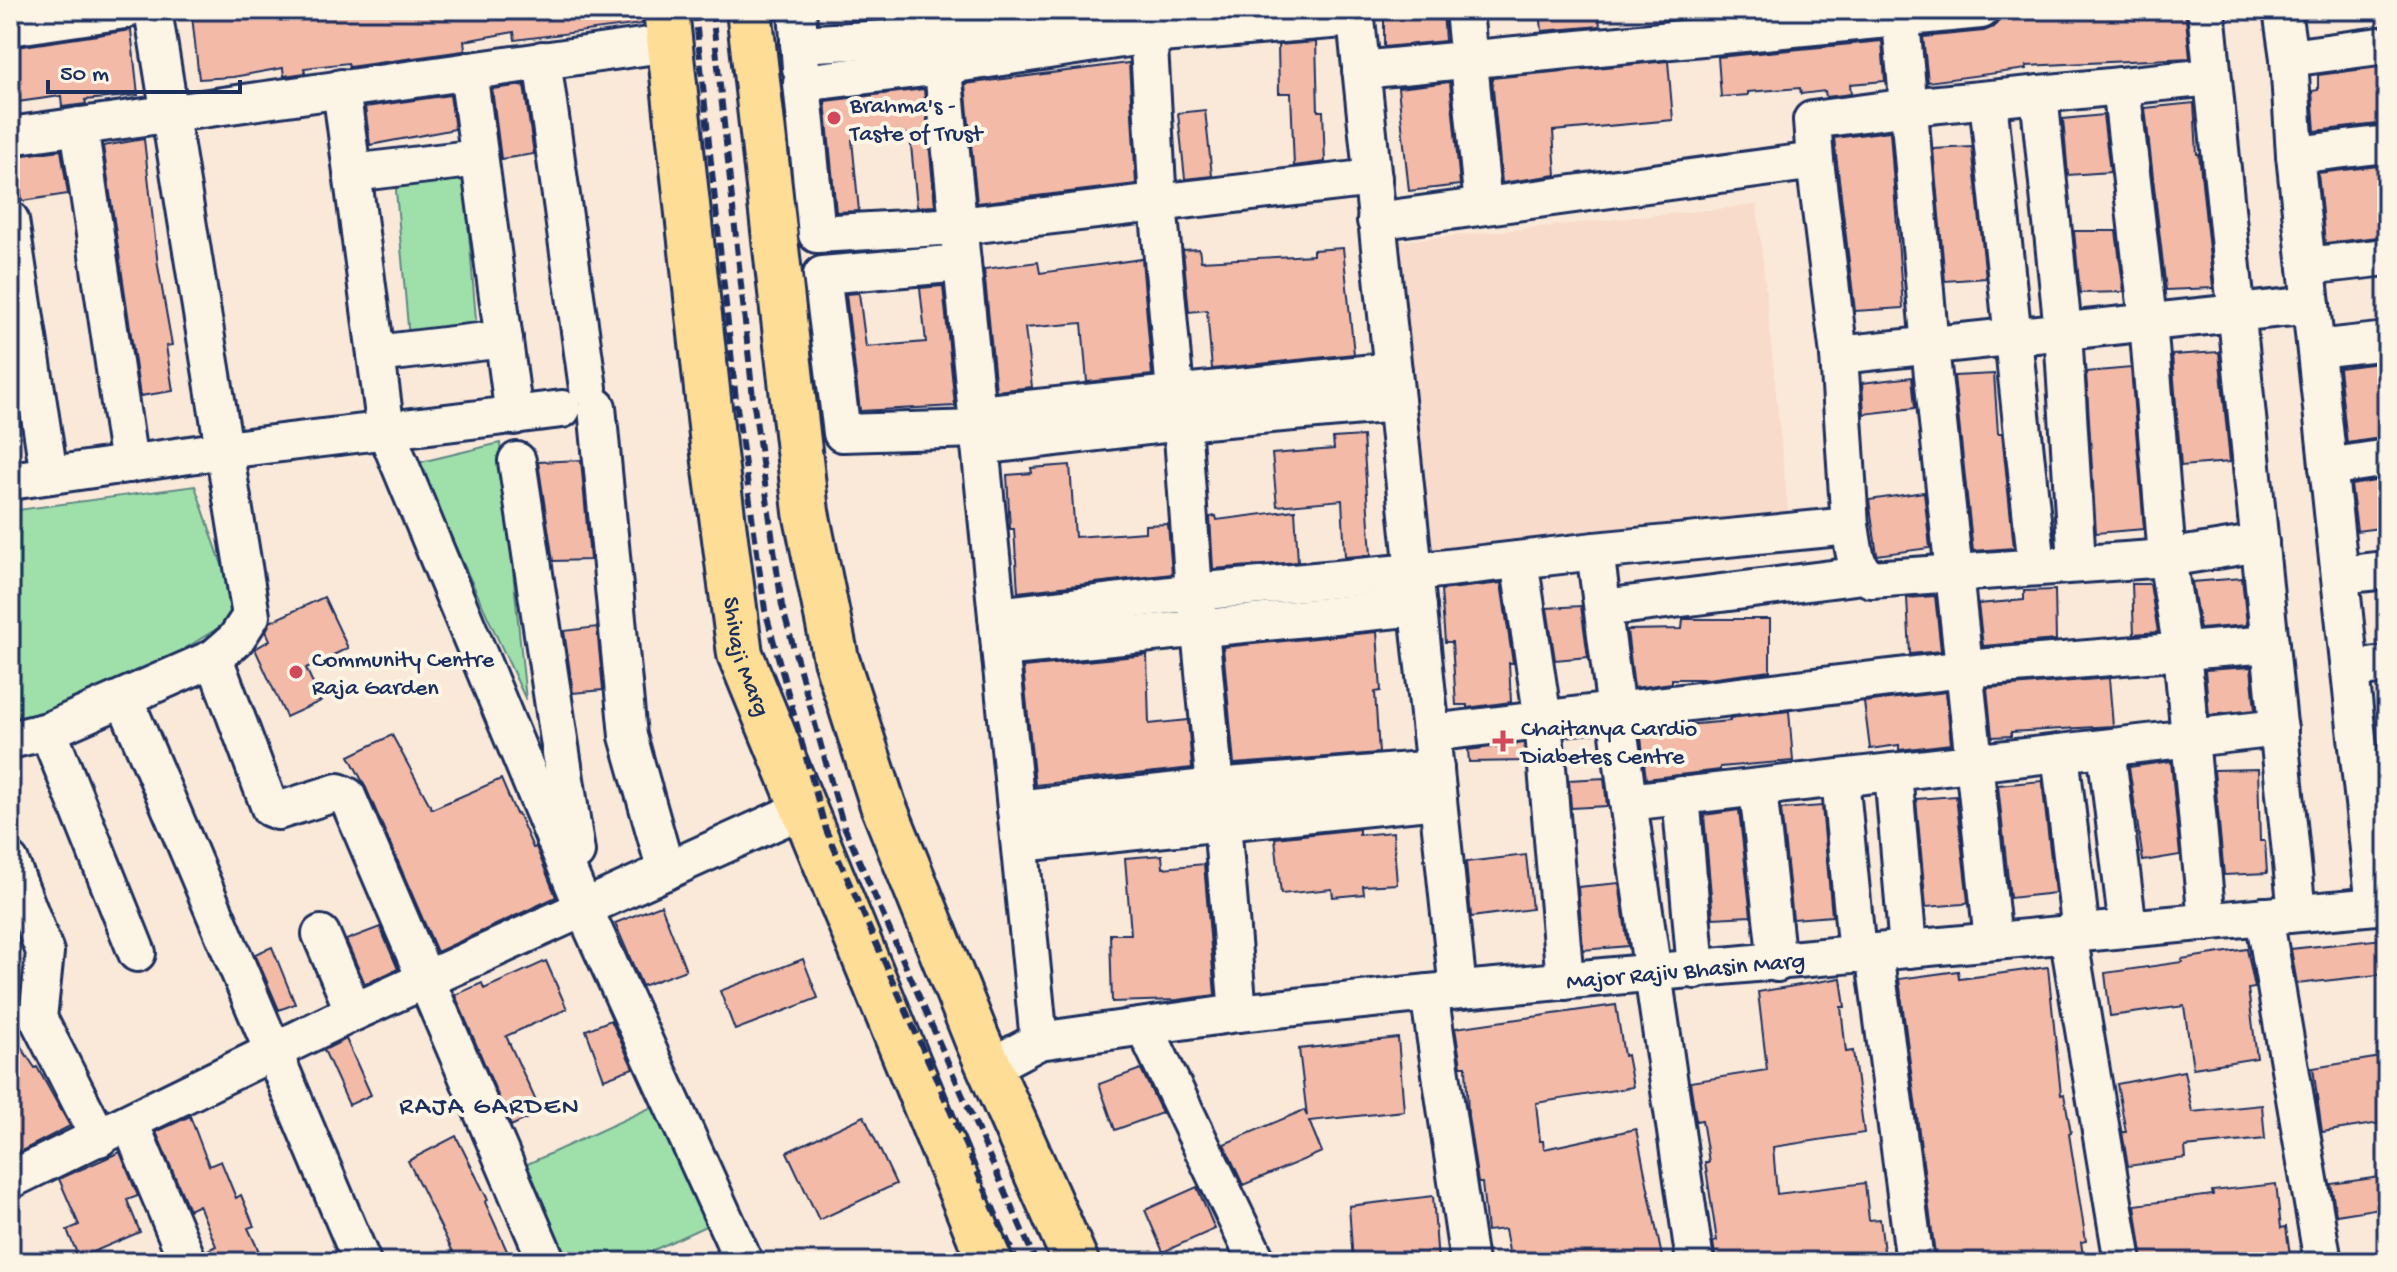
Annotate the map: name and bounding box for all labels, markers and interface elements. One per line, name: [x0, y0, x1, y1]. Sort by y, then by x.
scale bar: [48, 44, 240, 94]
text: 50 m: [60, 61, 109, 90]
place label: Brahma's - Taste of Trust: [848, 93, 985, 150]
marker: Brahma's - Taste of Trust: [825, 109, 843, 127]
street label: Shivaji Marg: [715, 595, 775, 721]
place label: Community Centre Raja Garden: [312, 647, 495, 704]
marker: Community Centre Raja Garden: [287, 663, 305, 681]
place label: Chaitanya Cardio Diabetes Centre: [1519, 716, 1697, 773]
marker: Chaitanya Cardio Diabetes Centre: [1492, 730, 1514, 752]
street label: Major Rajiv Bhasin Marg: [1565, 948, 1806, 998]
district label: RAJA GARDEN: [399, 1093, 581, 1124]

